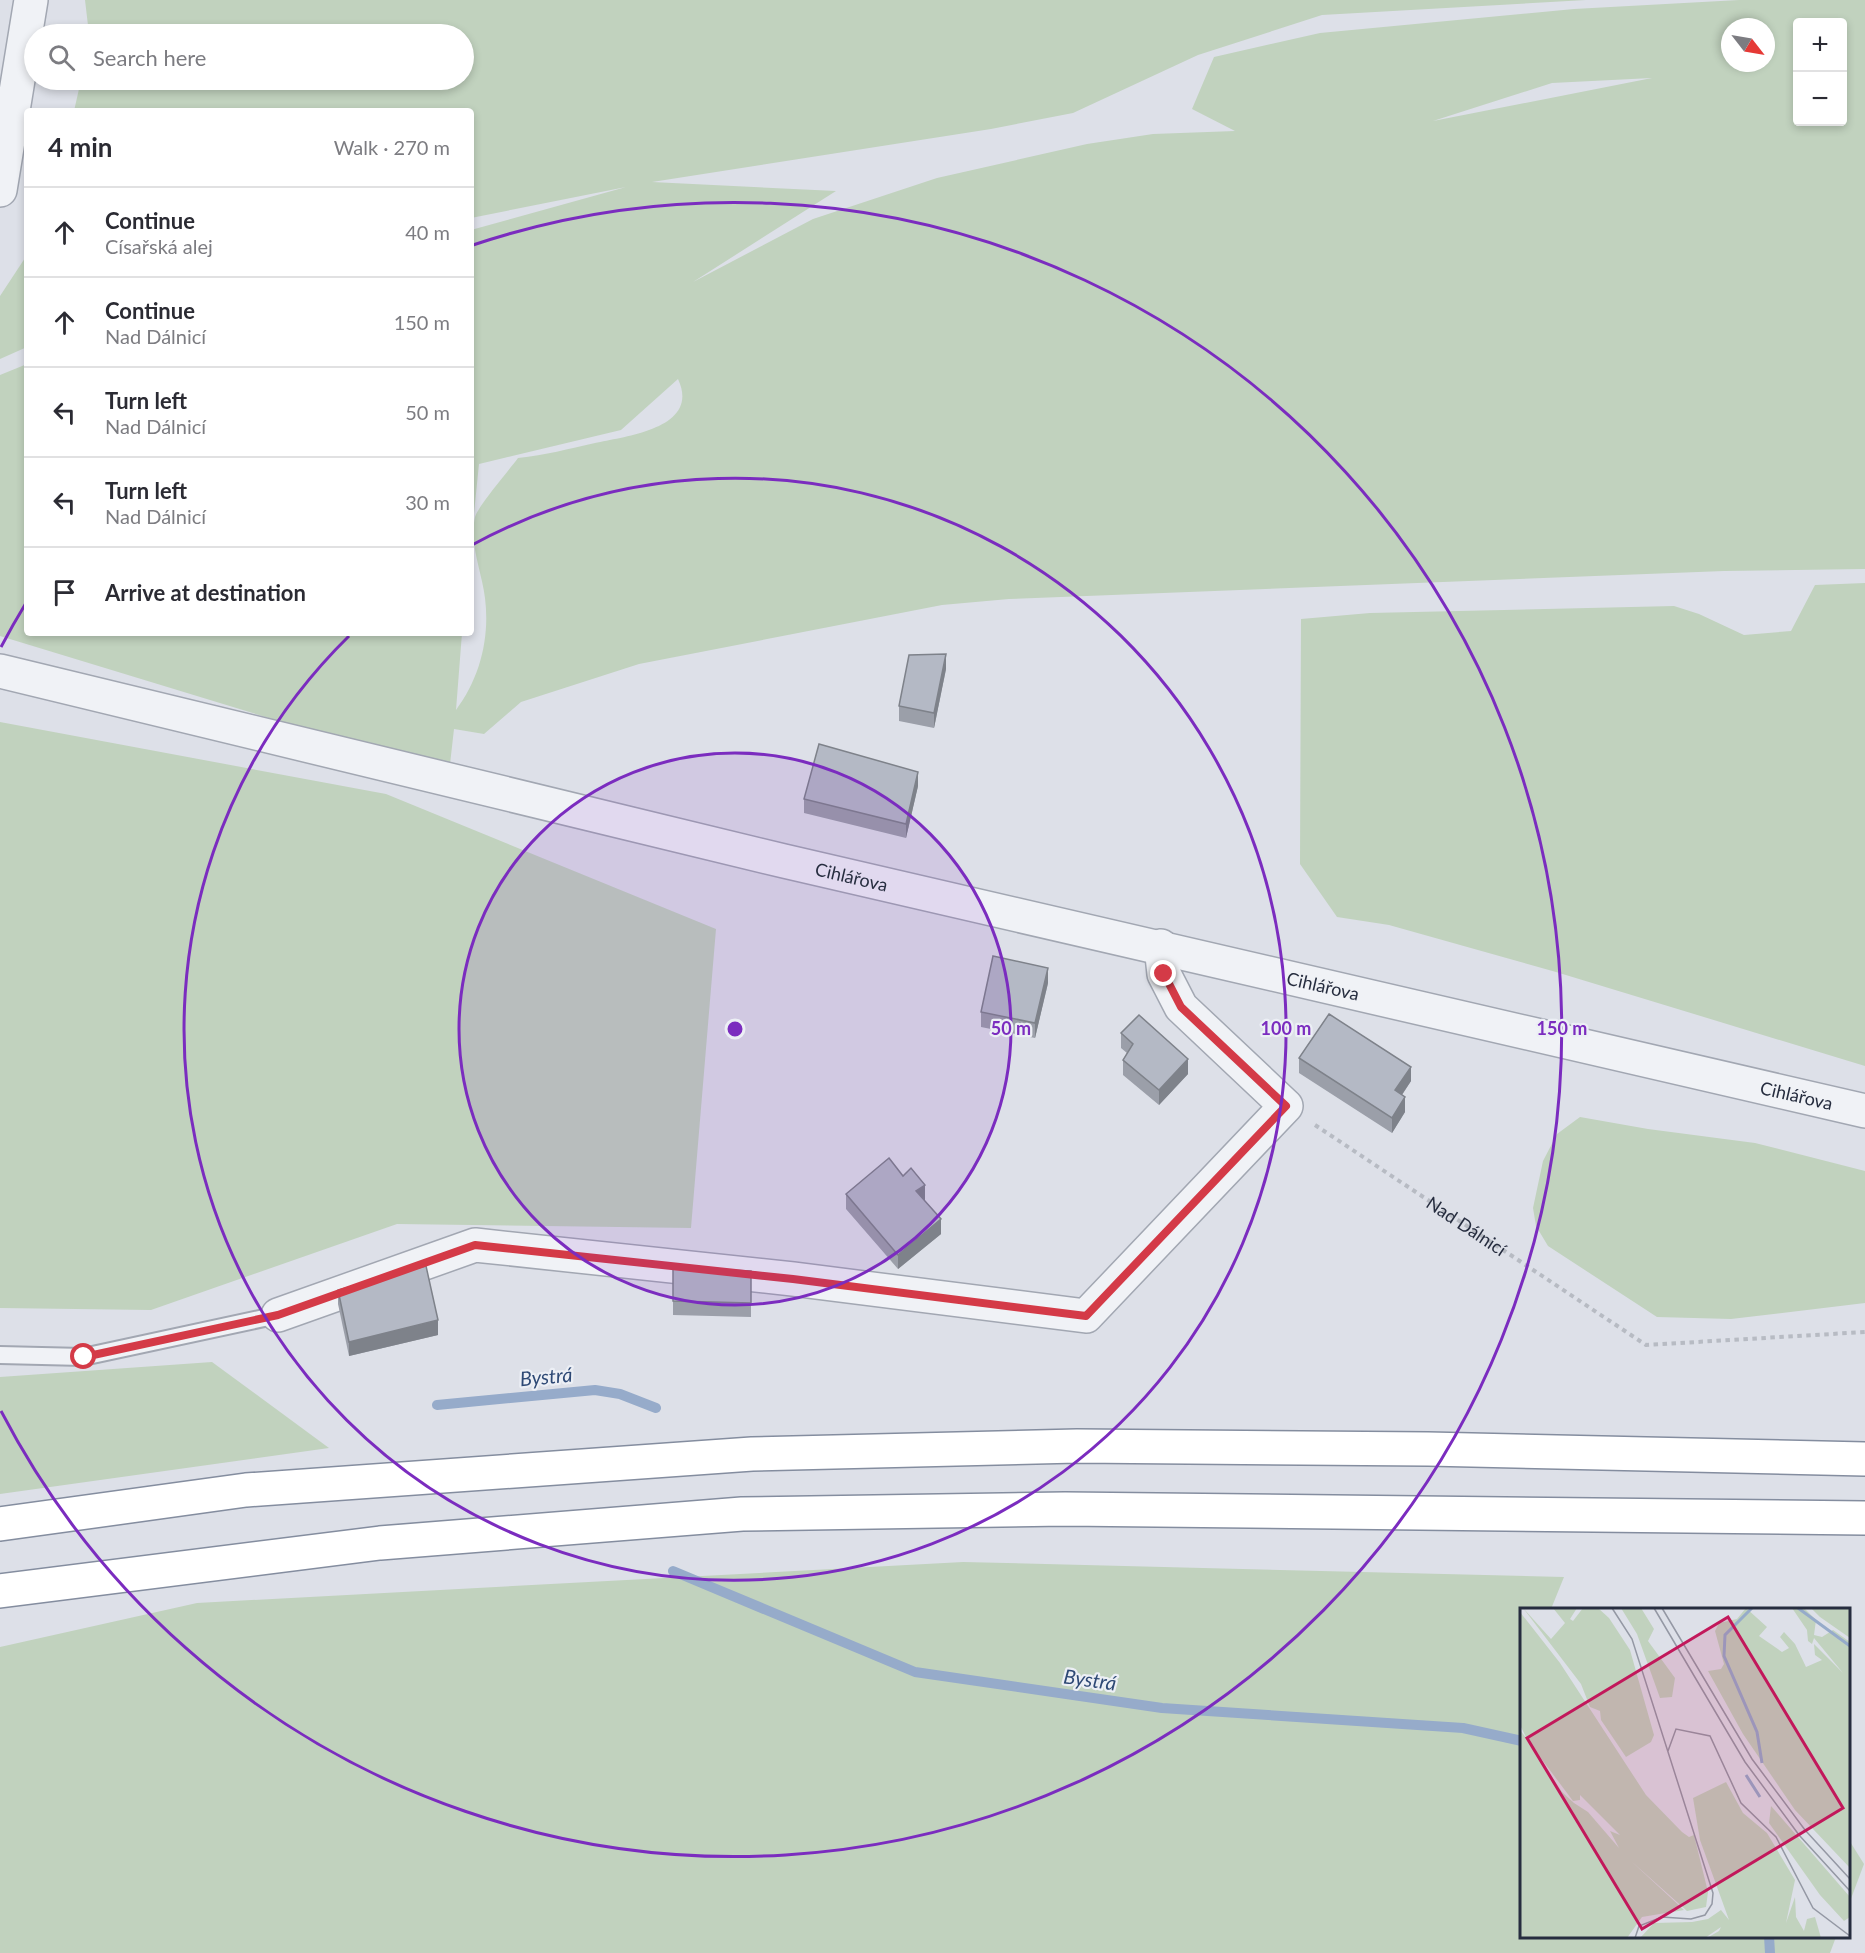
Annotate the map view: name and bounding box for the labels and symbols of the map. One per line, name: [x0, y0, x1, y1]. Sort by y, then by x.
north arrow: [1721, 18, 1775, 72]
street label: Cihlářova: [813, 858, 890, 896]
route end: [1150, 960, 1176, 986]
street label: Cihlářova: [1285, 967, 1362, 1005]
text: 50 m: [991, 1017, 1031, 1039]
text: 100 m: [1261, 1017, 1311, 1039]
text: 150 m: [1537, 1017, 1587, 1039]
centre of rings: [725, 1019, 745, 1039]
street label: Cihlářova: [1758, 1076, 1835, 1114]
street label: Nad Dálnicí: [1423, 1191, 1511, 1260]
route start: [70, 1343, 96, 1369]
water label: Bystrá: [519, 1362, 574, 1390]
inset map: [1520, 1608, 1850, 1938]
water label: Bystrá: [1062, 1663, 1119, 1695]

